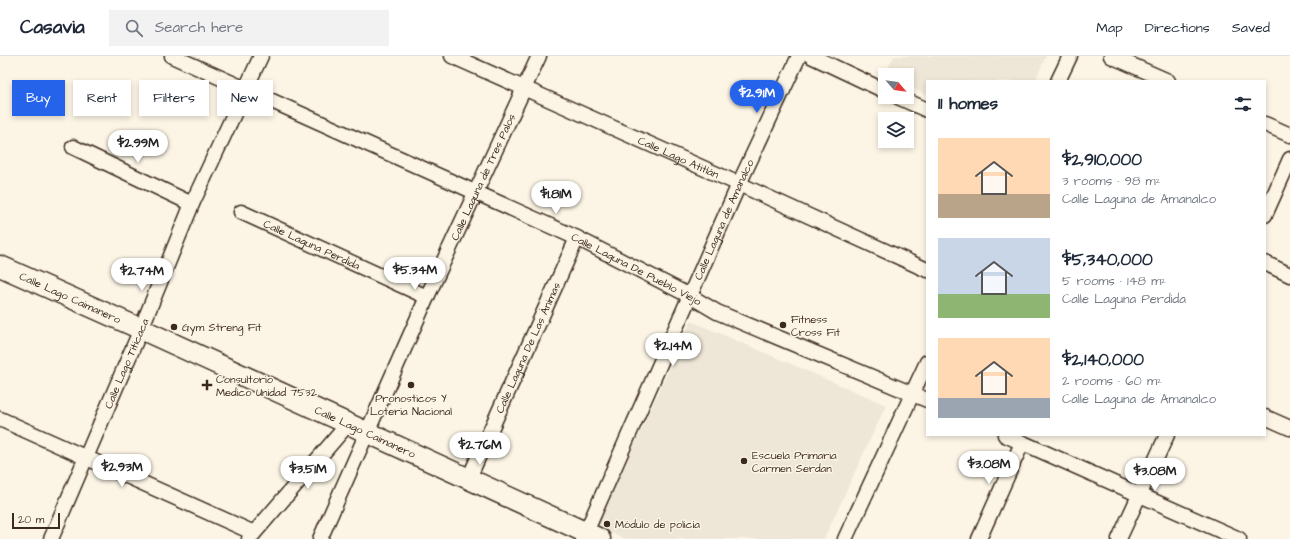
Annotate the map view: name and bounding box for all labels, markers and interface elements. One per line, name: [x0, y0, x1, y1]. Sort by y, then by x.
search box: [109, 10, 389, 46]
text: Casavia: [20, 14, 85, 41]
icon: search: [123, 17, 145, 39]
text: Search here: [155, 17, 243, 38]
text: Map: [1096, 18, 1123, 38]
text: Directions: [1145, 18, 1210, 38]
text: Saved: [1232, 18, 1270, 38]
north arrow: [878, 68, 914, 104]
map controls: [878, 68, 914, 148]
chip: Buy: [12, 80, 65, 116]
chip: Rent: [73, 80, 131, 116]
chip: Filters: [139, 80, 209, 116]
chip: New: [217, 80, 273, 116]
pin: $2.91M: [724, 80, 790, 114]
text: $2.91M: [739, 84, 775, 102]
text: 11 homes: [938, 92, 998, 116]
icon: filters: [1232, 93, 1254, 115]
street label: Calle Laguna de Tres Palos: [447, 111, 519, 243]
button: layers: [878, 112, 914, 148]
pin: $2.99M: [105, 130, 171, 164]
street label: Calle Lago Atitlán: [636, 132, 722, 182]
text: $2.99M: [117, 134, 159, 152]
text: $2,910,000: [1062, 148, 1142, 172]
icon: home: [970, 154, 1018, 202]
street label: Calle Laguna de Amanalco: [690, 156, 757, 282]
text: 3 rooms · 98 m²: [1062, 172, 1161, 190]
pin: $1.81M: [523, 181, 589, 215]
text: $1.81M: [540, 185, 572, 203]
text: Calle Laguna de Amanalco: [1062, 190, 1216, 208]
street label: Calle Laguna Perdida: [261, 216, 363, 273]
street label: Calle Laguna De Pueblo Viejo: [569, 229, 705, 309]
text: $5,340,000: [1062, 248, 1153, 272]
icon: home: [970, 254, 1018, 302]
pin: $5.34M: [382, 257, 448, 291]
pin: $2.74M: [109, 258, 175, 292]
text: $5.34M: [393, 261, 437, 279]
text: $2.74M: [120, 262, 164, 280]
street label: Calle Lago Caimanero: [17, 268, 124, 327]
text: 5 rooms · 148 m²: [1062, 272, 1166, 290]
street label: Calle Laguna De Las Ánimas: [492, 279, 564, 415]
text: Calle Laguna Perdida: [1062, 290, 1186, 308]
place label: Fitness Cross Fit: [791, 312, 841, 340]
street label: Calle Lago Titicaca: [100, 316, 152, 411]
place label: Gym Streng Fit: [182, 320, 262, 336]
marker: Fitness Cross Fit: [778, 320, 788, 330]
marker: Gym Streng Fit: [169, 322, 179, 332]
pin: $2.14M: [640, 333, 706, 367]
text: $2.14M: [654, 337, 692, 355]
text: $2,140,000: [1062, 348, 1144, 372]
icon: home: [970, 354, 1018, 402]
place label: Consultorio Medico Unidad 7532: [216, 372, 318, 400]
text: 2 rooms · 60 m²: [1062, 372, 1162, 390]
marker: Consultorio Medico Unidad 7532: [201, 379, 213, 391]
marker: Pronosticos Y Loteria Nacional: [406, 380, 416, 390]
text: Calle Laguna de Amanalco: [1062, 390, 1216, 408]
place label: Pronosticos Y Loteria Nacional: [370, 391, 452, 419]
street label: Calle Lago Caimanero: [312, 402, 419, 462]
pin: $2.76M: [447, 432, 513, 466]
text: $2.76M: [458, 436, 502, 454]
place label: Escuela Primaria Carmen Serdan: [752, 448, 837, 476]
pin: $3.08M: [956, 451, 1022, 485]
pin: $2.93M: [89, 454, 155, 488]
text: $3.08M: [967, 455, 1011, 473]
pin: $3.51M: [275, 456, 341, 490]
marker: Escuela Primaria Carmen Serdan: [739, 456, 749, 466]
text: $2.93M: [101, 458, 143, 476]
pin: $3.08M: [1122, 458, 1188, 492]
text: $3.51M: [289, 460, 327, 478]
text: $3.08M: [1133, 462, 1177, 480]
scale bar: [12, 511, 60, 530]
text: 20 m: [18, 512, 44, 527]
place label: Módulo de policía: [615, 517, 700, 532]
marker: Módulo de policía: [602, 519, 612, 529]

